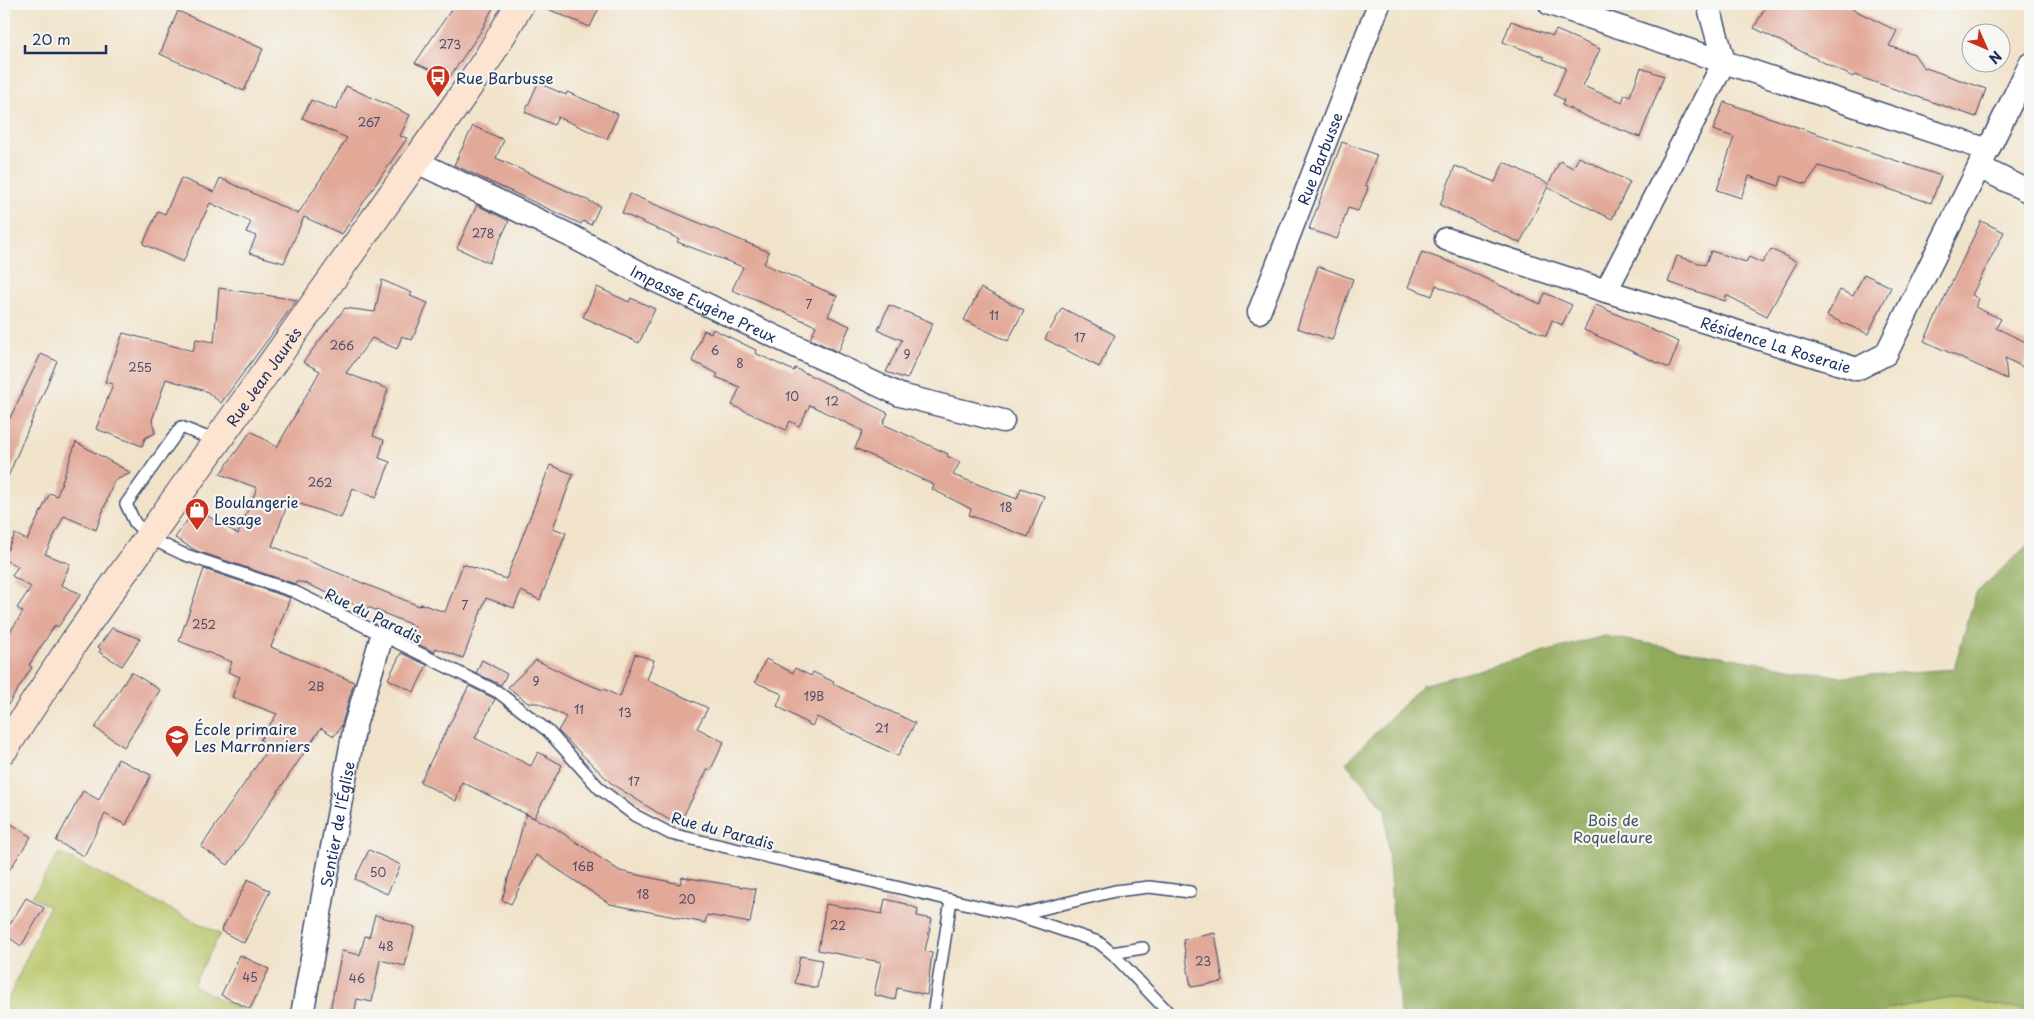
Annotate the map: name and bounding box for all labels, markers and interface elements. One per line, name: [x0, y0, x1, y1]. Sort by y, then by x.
scale bar: [25, 22, 106, 54]
north arrow: [1962, 22, 2012, 72]
text: 20 m: [32, 27, 71, 50]
house number: 273: [439, 35, 461, 53]
text: N: [1984, 46, 2007, 69]
bus stop icon: Rue Barbusse: [425, 64, 451, 98]
place label: Rue Barbusse: [456, 66, 553, 89]
street label: Rue Barbusse: [1290, 109, 1347, 208]
house number: 267: [358, 113, 381, 131]
house number: 278: [472, 224, 494, 242]
street label: Impasse Eugène Preux: [627, 258, 781, 347]
house number: 7: [806, 295, 813, 313]
house number: 11: [989, 306, 999, 324]
street label: Résidence La Roseraie: [1698, 310, 1854, 378]
street label: Rue Jean Jaurès: [220, 322, 306, 431]
house number: 17: [1074, 328, 1086, 346]
house number: 266: [330, 336, 354, 354]
house number: 6: [711, 341, 719, 359]
house number: 9: [903, 345, 911, 363]
house number: 8: [736, 354, 744, 372]
house number: 255: [128, 358, 152, 376]
house number: 10: [785, 387, 799, 405]
house number: 12: [825, 392, 839, 410]
house number: 262: [308, 473, 332, 491]
place label: Boulangerie Lesage: [214, 490, 299, 530]
shop icon: Boulangerie Lesage: [184, 497, 210, 531]
house number: 18: [1000, 498, 1012, 516]
street label: Rue du Paradis: [321, 581, 427, 649]
house number: 7: [462, 596, 469, 614]
house number: 252: [192, 615, 216, 633]
house number: 9: [532, 672, 540, 690]
house number: 2B: [308, 677, 324, 695]
house number: 19B: [804, 687, 824, 705]
house number: 11: [574, 700, 584, 718]
house number: 13: [618, 703, 632, 721]
place label: École primaire Les Marronniers: [194, 717, 310, 757]
house number: 21: [875, 719, 889, 737]
school or university icon: École primaire Les Marronniers: [164, 724, 190, 758]
street label: Sentier de l'Église: [313, 759, 359, 889]
house number: 17: [628, 772, 640, 790]
street label: Rue du Paradis: [669, 805, 777, 855]
park label: Bois de Roquelaure: [1573, 808, 1653, 848]
house number: 16B: [572, 857, 594, 875]
house number: 50: [370, 863, 386, 881]
house number: 18: [637, 885, 649, 903]
house number: 20: [678, 890, 696, 908]
house number: 22: [830, 916, 846, 934]
house number: 48: [378, 937, 394, 955]
house number: 23: [1195, 952, 1211, 970]
house number: 45: [242, 968, 258, 986]
house number: 46: [349, 969, 365, 987]

